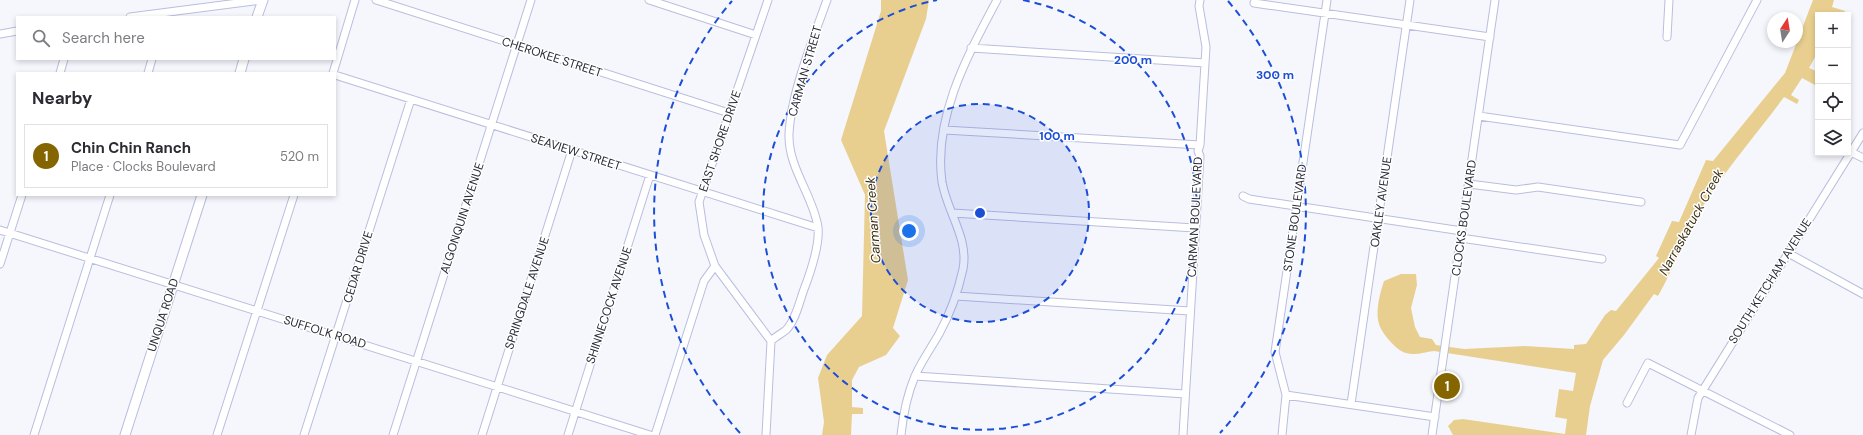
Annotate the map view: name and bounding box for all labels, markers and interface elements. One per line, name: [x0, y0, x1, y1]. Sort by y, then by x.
north arrow: [1767, 12, 1803, 48]
map controls: [1815, 12, 1851, 156]
button: +: [1815, 12, 1851, 48]
search box: [16, 16, 336, 60]
street label: CARMAN STREET: [784, 23, 826, 118]
icon: search: [30, 27, 52, 49]
text: Search here: [62, 28, 145, 48]
street label: CHEROKEE STREET: [500, 33, 604, 81]
button: −: [1815, 48, 1851, 84]
text: 200 m: [1114, 52, 1152, 68]
text: 300 m: [1256, 67, 1294, 83]
button: locate: [1815, 84, 1851, 120]
text: Nearby: [32, 87, 92, 109]
street label: EAST SHORE DRIVE: [695, 88, 745, 194]
button: layers: [1815, 120, 1851, 156]
text: 100 m: [1039, 128, 1075, 144]
street label: SEAVIEW STREET: [529, 130, 623, 174]
text: Chin Chin Ranch: [71, 138, 191, 158]
text: 1: [44, 148, 48, 165]
text: 520 m: [280, 148, 319, 165]
street label: OAKLEY AVENUE: [1367, 155, 1395, 248]
street label: CARMAN BOULEVARD: [1184, 156, 1206, 278]
text: Place · Clocks Boulevard: [71, 158, 216, 175]
street label: CLOCKS BOULEVARD: [1448, 159, 1480, 277]
street label: ALGONQUIN AVENUE: [436, 160, 488, 276]
street label: STONE BOULEVARD: [1280, 163, 1310, 273]
water label: Narraskatuck Creek: [1655, 166, 1727, 278]
water label: Carman Creek: [861, 176, 884, 264]
centre of rings: [973, 206, 987, 220]
street label: SOUTH KETCHAM AVENUE: [1725, 215, 1815, 347]
your location: [899, 221, 919, 241]
street label: CEDAR DRIVE: [339, 229, 377, 305]
street label: SPRINGDALE AVENUE: [501, 234, 553, 351]
street label: SHINNECOCK AVENUE: [582, 244, 636, 366]
street label: UNQUA ROAD: [144, 276, 182, 354]
street label: SUFFOLK ROAD: [282, 312, 368, 352]
pin: 1: [1434, 371, 1460, 401]

